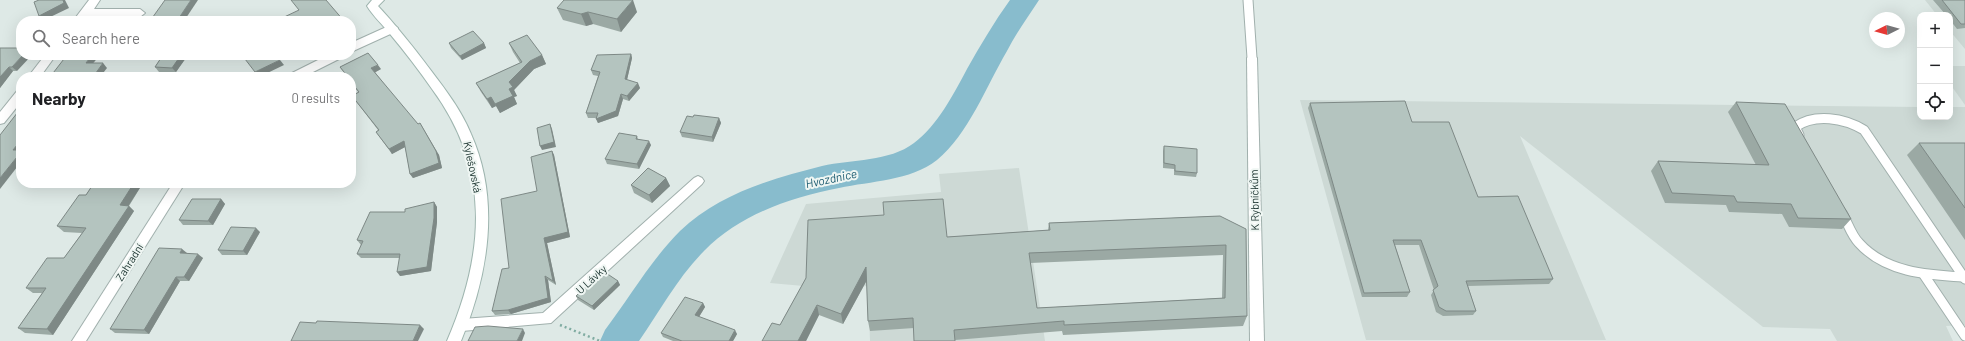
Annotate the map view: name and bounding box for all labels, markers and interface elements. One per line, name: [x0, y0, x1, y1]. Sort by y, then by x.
north arrow: [1869, 12, 1905, 48]
map controls: [1917, 12, 1953, 120]
button: +: [1917, 12, 1953, 48]
search box: [16, 16, 356, 60]
icon: search: [30, 27, 52, 49]
text: Search here: [62, 29, 140, 47]
button: −: [1917, 48, 1953, 84]
button: locate: [1917, 84, 1953, 120]
text: Nearby: [32, 88, 86, 108]
text: 0 results: [291, 90, 340, 106]
street label: Kylešovská: [461, 140, 485, 194]
water label: Hvozdnice: [804, 166, 858, 190]
street label: K Rybníčkům: [1247, 169, 1261, 231]
street label: Zahradní: [113, 240, 146, 283]
street label: U Lávky: [573, 262, 609, 296]

